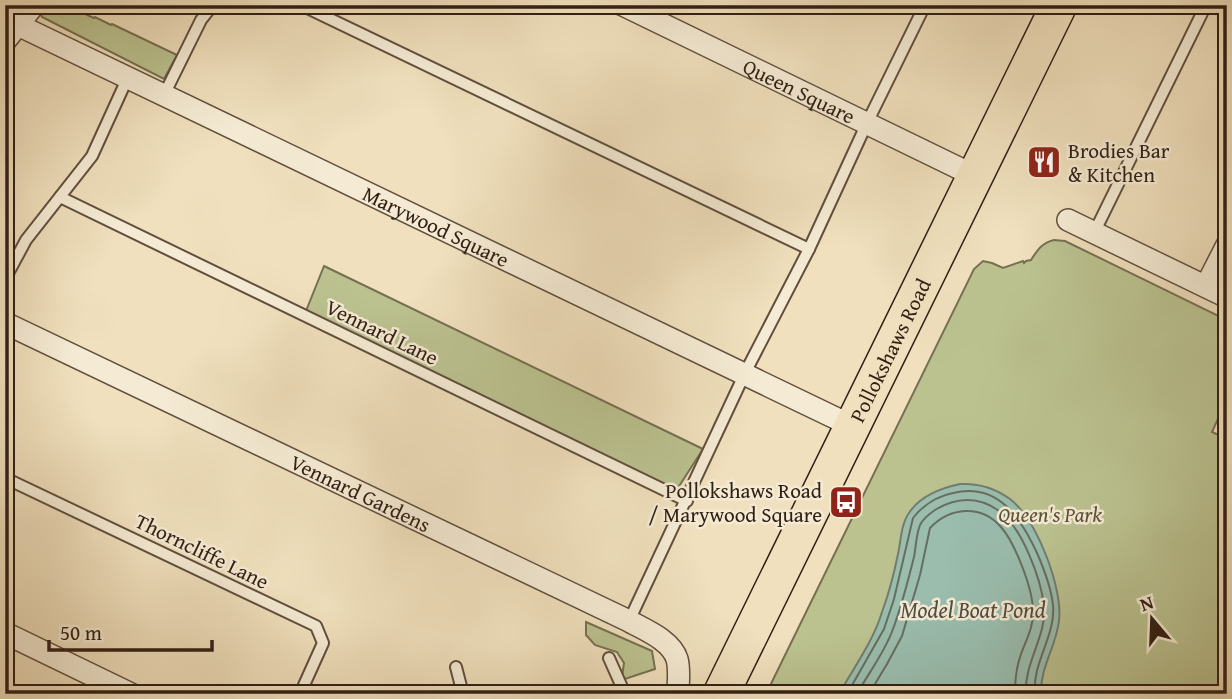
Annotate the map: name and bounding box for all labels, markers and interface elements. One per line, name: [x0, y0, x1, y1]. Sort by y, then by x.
street label: Queen Square: [738, 50, 861, 131]
place label: Brodies Bar & Kitchen: [1068, 135, 1170, 190]
restaurant icon: Brodies Bar & Kitchen: [1025, 143, 1063, 181]
street label: Marywood Square: [358, 178, 515, 275]
street label: Pollokshaws Road: [841, 272, 938, 427]
street label: Vennard Lane: [320, 291, 444, 373]
street label: Vennard Gardens: [285, 446, 436, 540]
place label: Pollokshaws Road / Marywood Square: [649, 475, 823, 530]
bus stop icon: Pollokshaws Road / Marywood Square: [827, 483, 865, 521]
park label: Queen's Park: [998, 499, 1102, 530]
street label: Thorncliffe Lane: [130, 505, 274, 597]
north arrow: [1116, 584, 1186, 654]
text: N: [1136, 588, 1157, 618]
water label: Model Boat Pond: [900, 593, 1046, 626]
scale bar: [49, 608, 212, 652]
text: 50 m: [60, 617, 102, 648]

